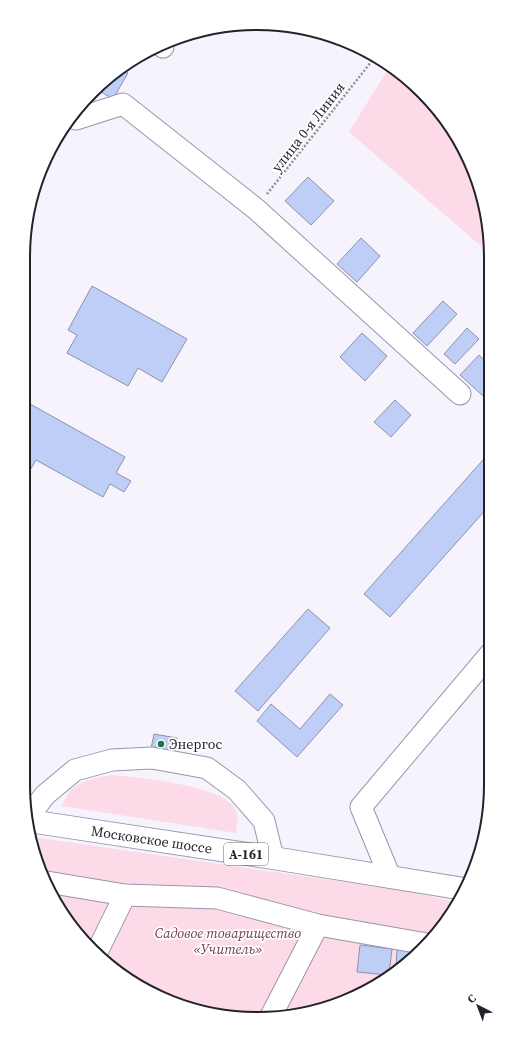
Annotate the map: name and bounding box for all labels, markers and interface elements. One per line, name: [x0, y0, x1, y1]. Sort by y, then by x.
street label: улица 0-я Линия: [267, 78, 349, 176]
place label: Энергос: [169, 734, 222, 754]
marker: Энергос: [156, 739, 166, 749]
street label: Московское шоссе: [90, 821, 213, 859]
road number: А-161: [224, 843, 268, 865]
park label: Садовое товарищество «Учитель»: [155, 923, 301, 959]
north arrow: [458, 986, 498, 1026]
text: С: [464, 991, 479, 1007]

